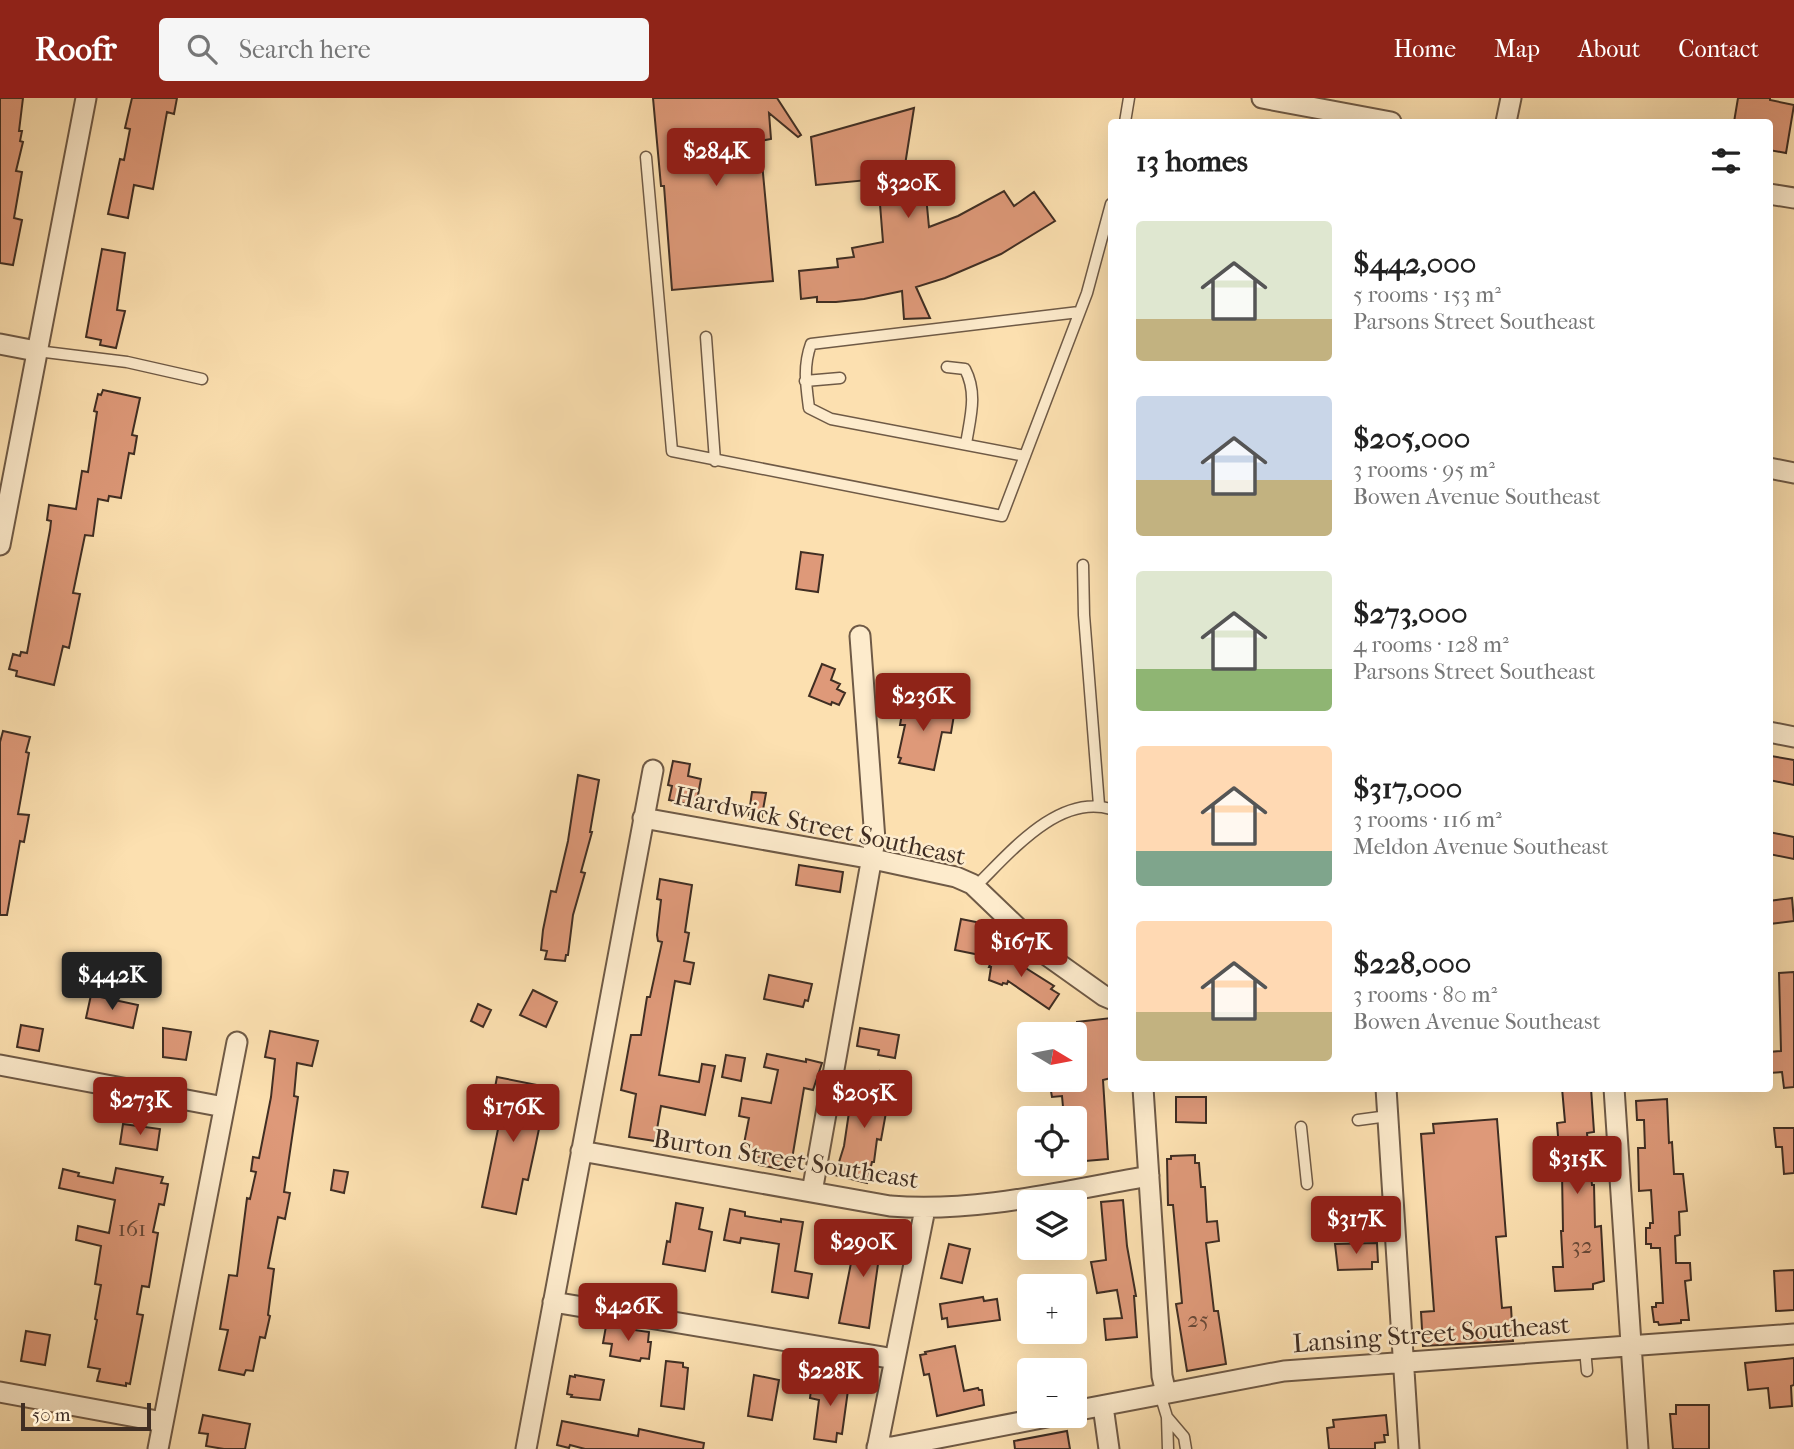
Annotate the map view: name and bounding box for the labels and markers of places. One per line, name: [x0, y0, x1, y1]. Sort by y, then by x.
pin: $284K: [667, 129, 765, 188]
pin: $320K: [859, 160, 957, 220]
pin: $236K: [874, 674, 972, 733]
pin: $167K: [972, 920, 1070, 979]
pin: $442K: [63, 953, 161, 1012]
pin: $205K: [815, 1070, 913, 1130]
pin: $273K: [91, 1077, 189, 1137]
pin: $176K: [464, 1084, 562, 1144]
pin: $315K: [1528, 1136, 1626, 1196]
pin: $317K: [1307, 1196, 1405, 1256]
pin: $290K: [814, 1220, 912, 1279]
pin: $426K: [579, 1284, 677, 1343]
pin: $228K: [781, 1348, 879, 1408]

